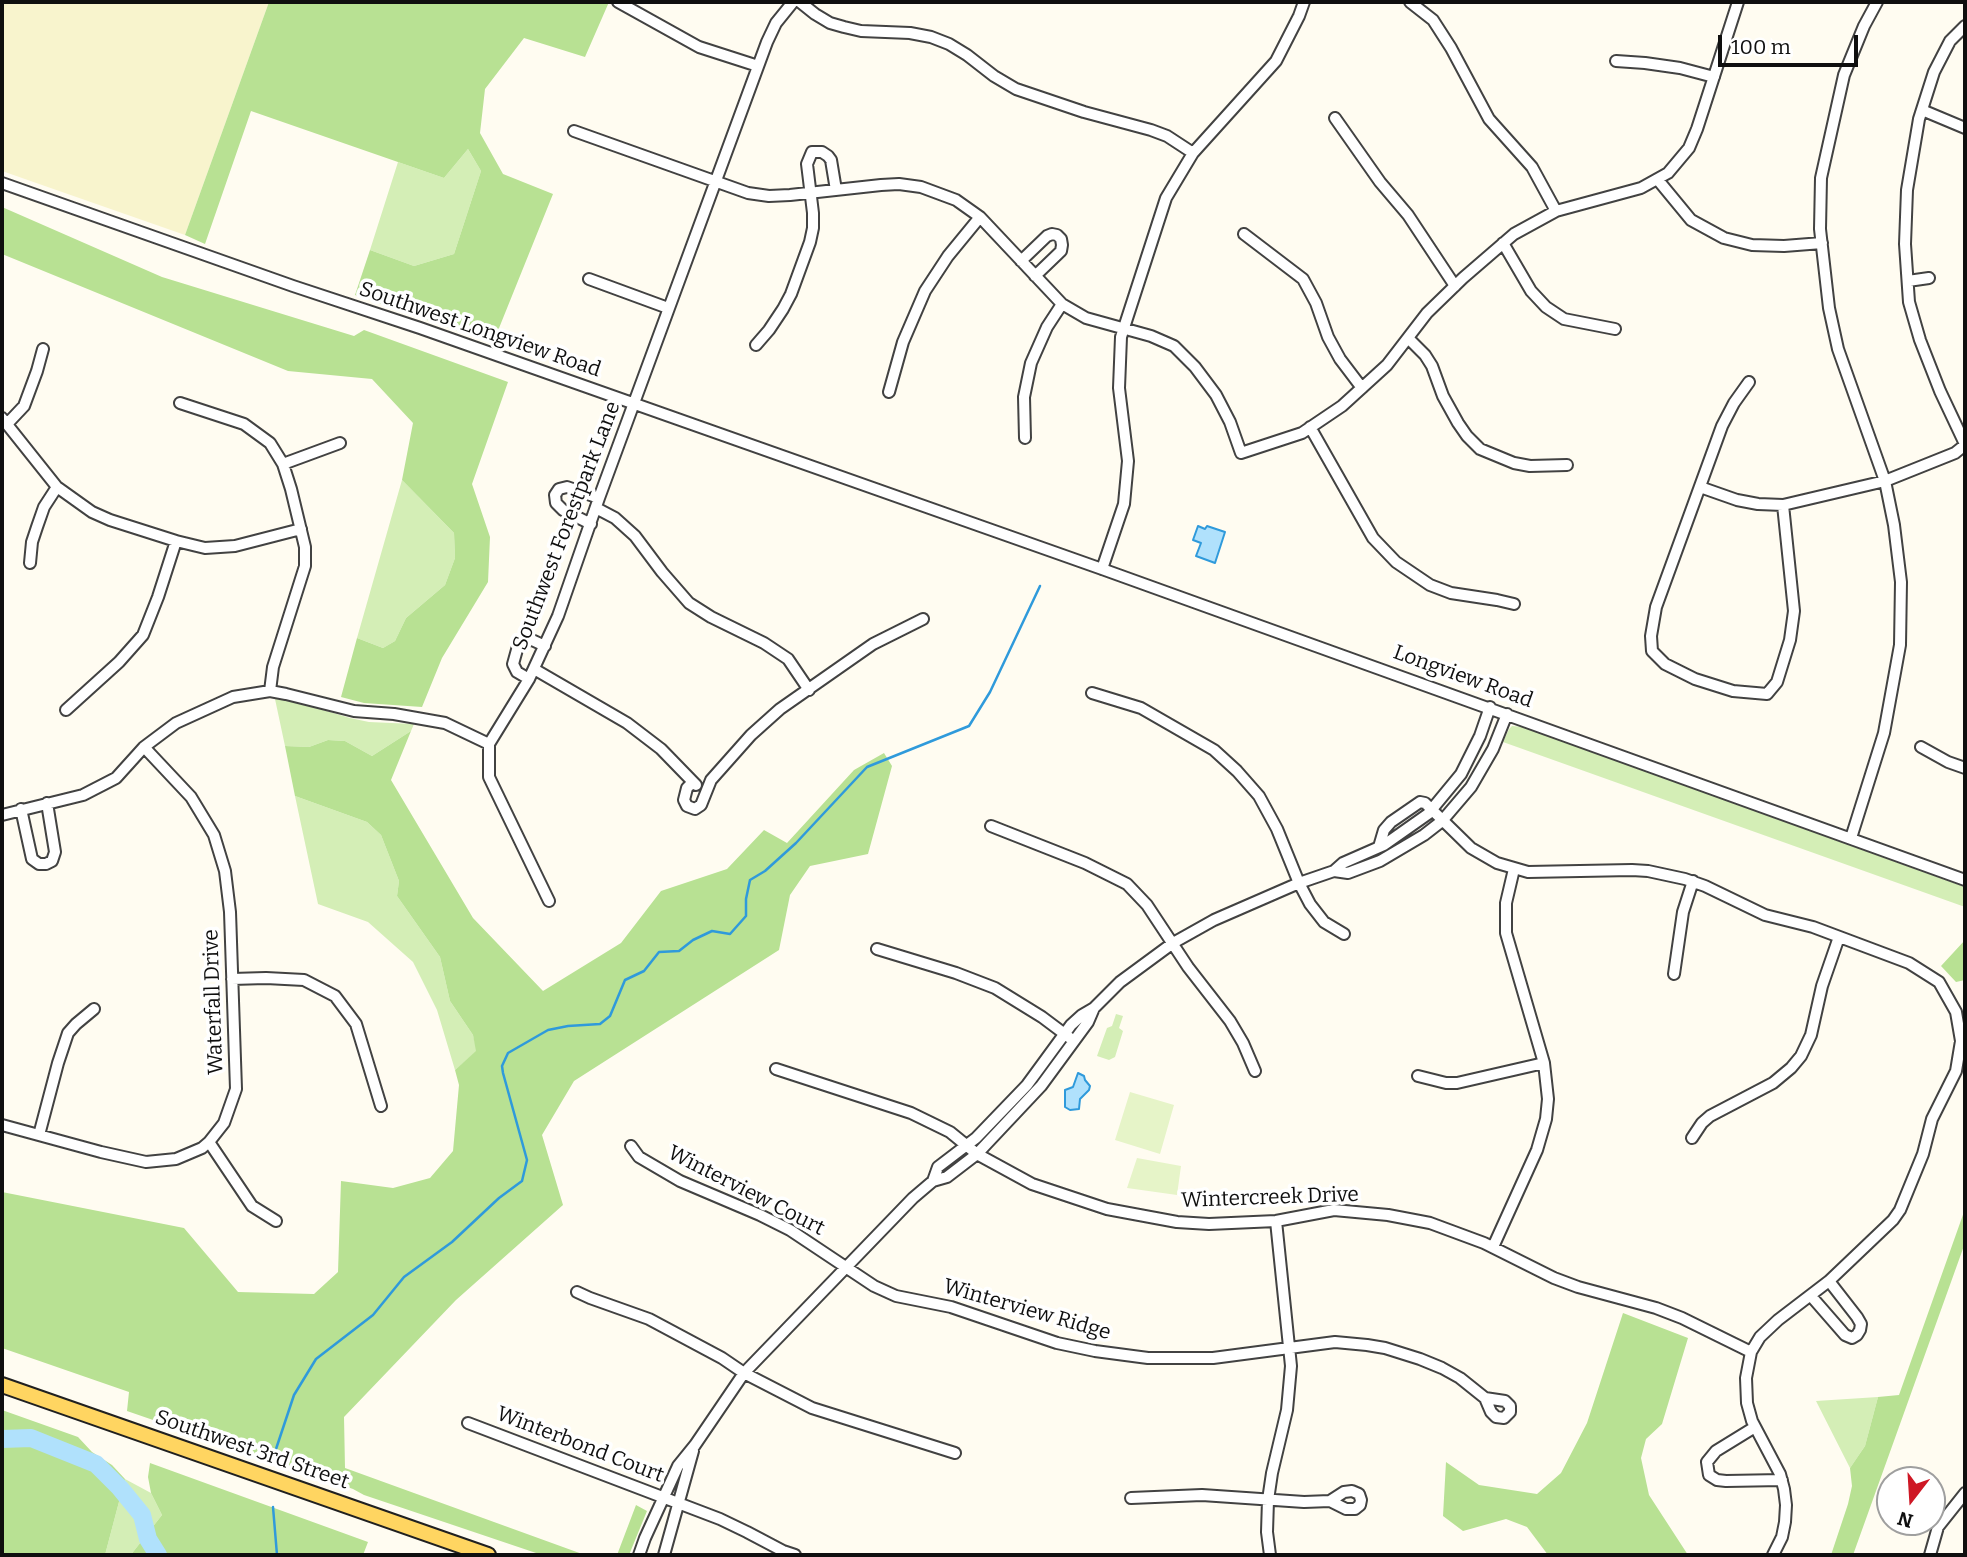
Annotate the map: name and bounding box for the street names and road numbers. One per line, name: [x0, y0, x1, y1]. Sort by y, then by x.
street label: Southwest Longview Road: [356, 277, 604, 383]
street label: Southwest Forestpark Lane: [508, 398, 626, 654]
street label: Longview Road: [1390, 640, 1536, 714]
street label: Waterfall Drive: [199, 929, 229, 1075]
street label: Winterview Court: [663, 1141, 829, 1241]
street label: Wintercreek Drive: [1181, 1182, 1359, 1214]
street label: Winterview Ridge: [940, 1274, 1114, 1346]
street label: Winterbond Court: [493, 1402, 667, 1488]
street label: Southwest 3rd Street: [152, 1405, 352, 1495]

